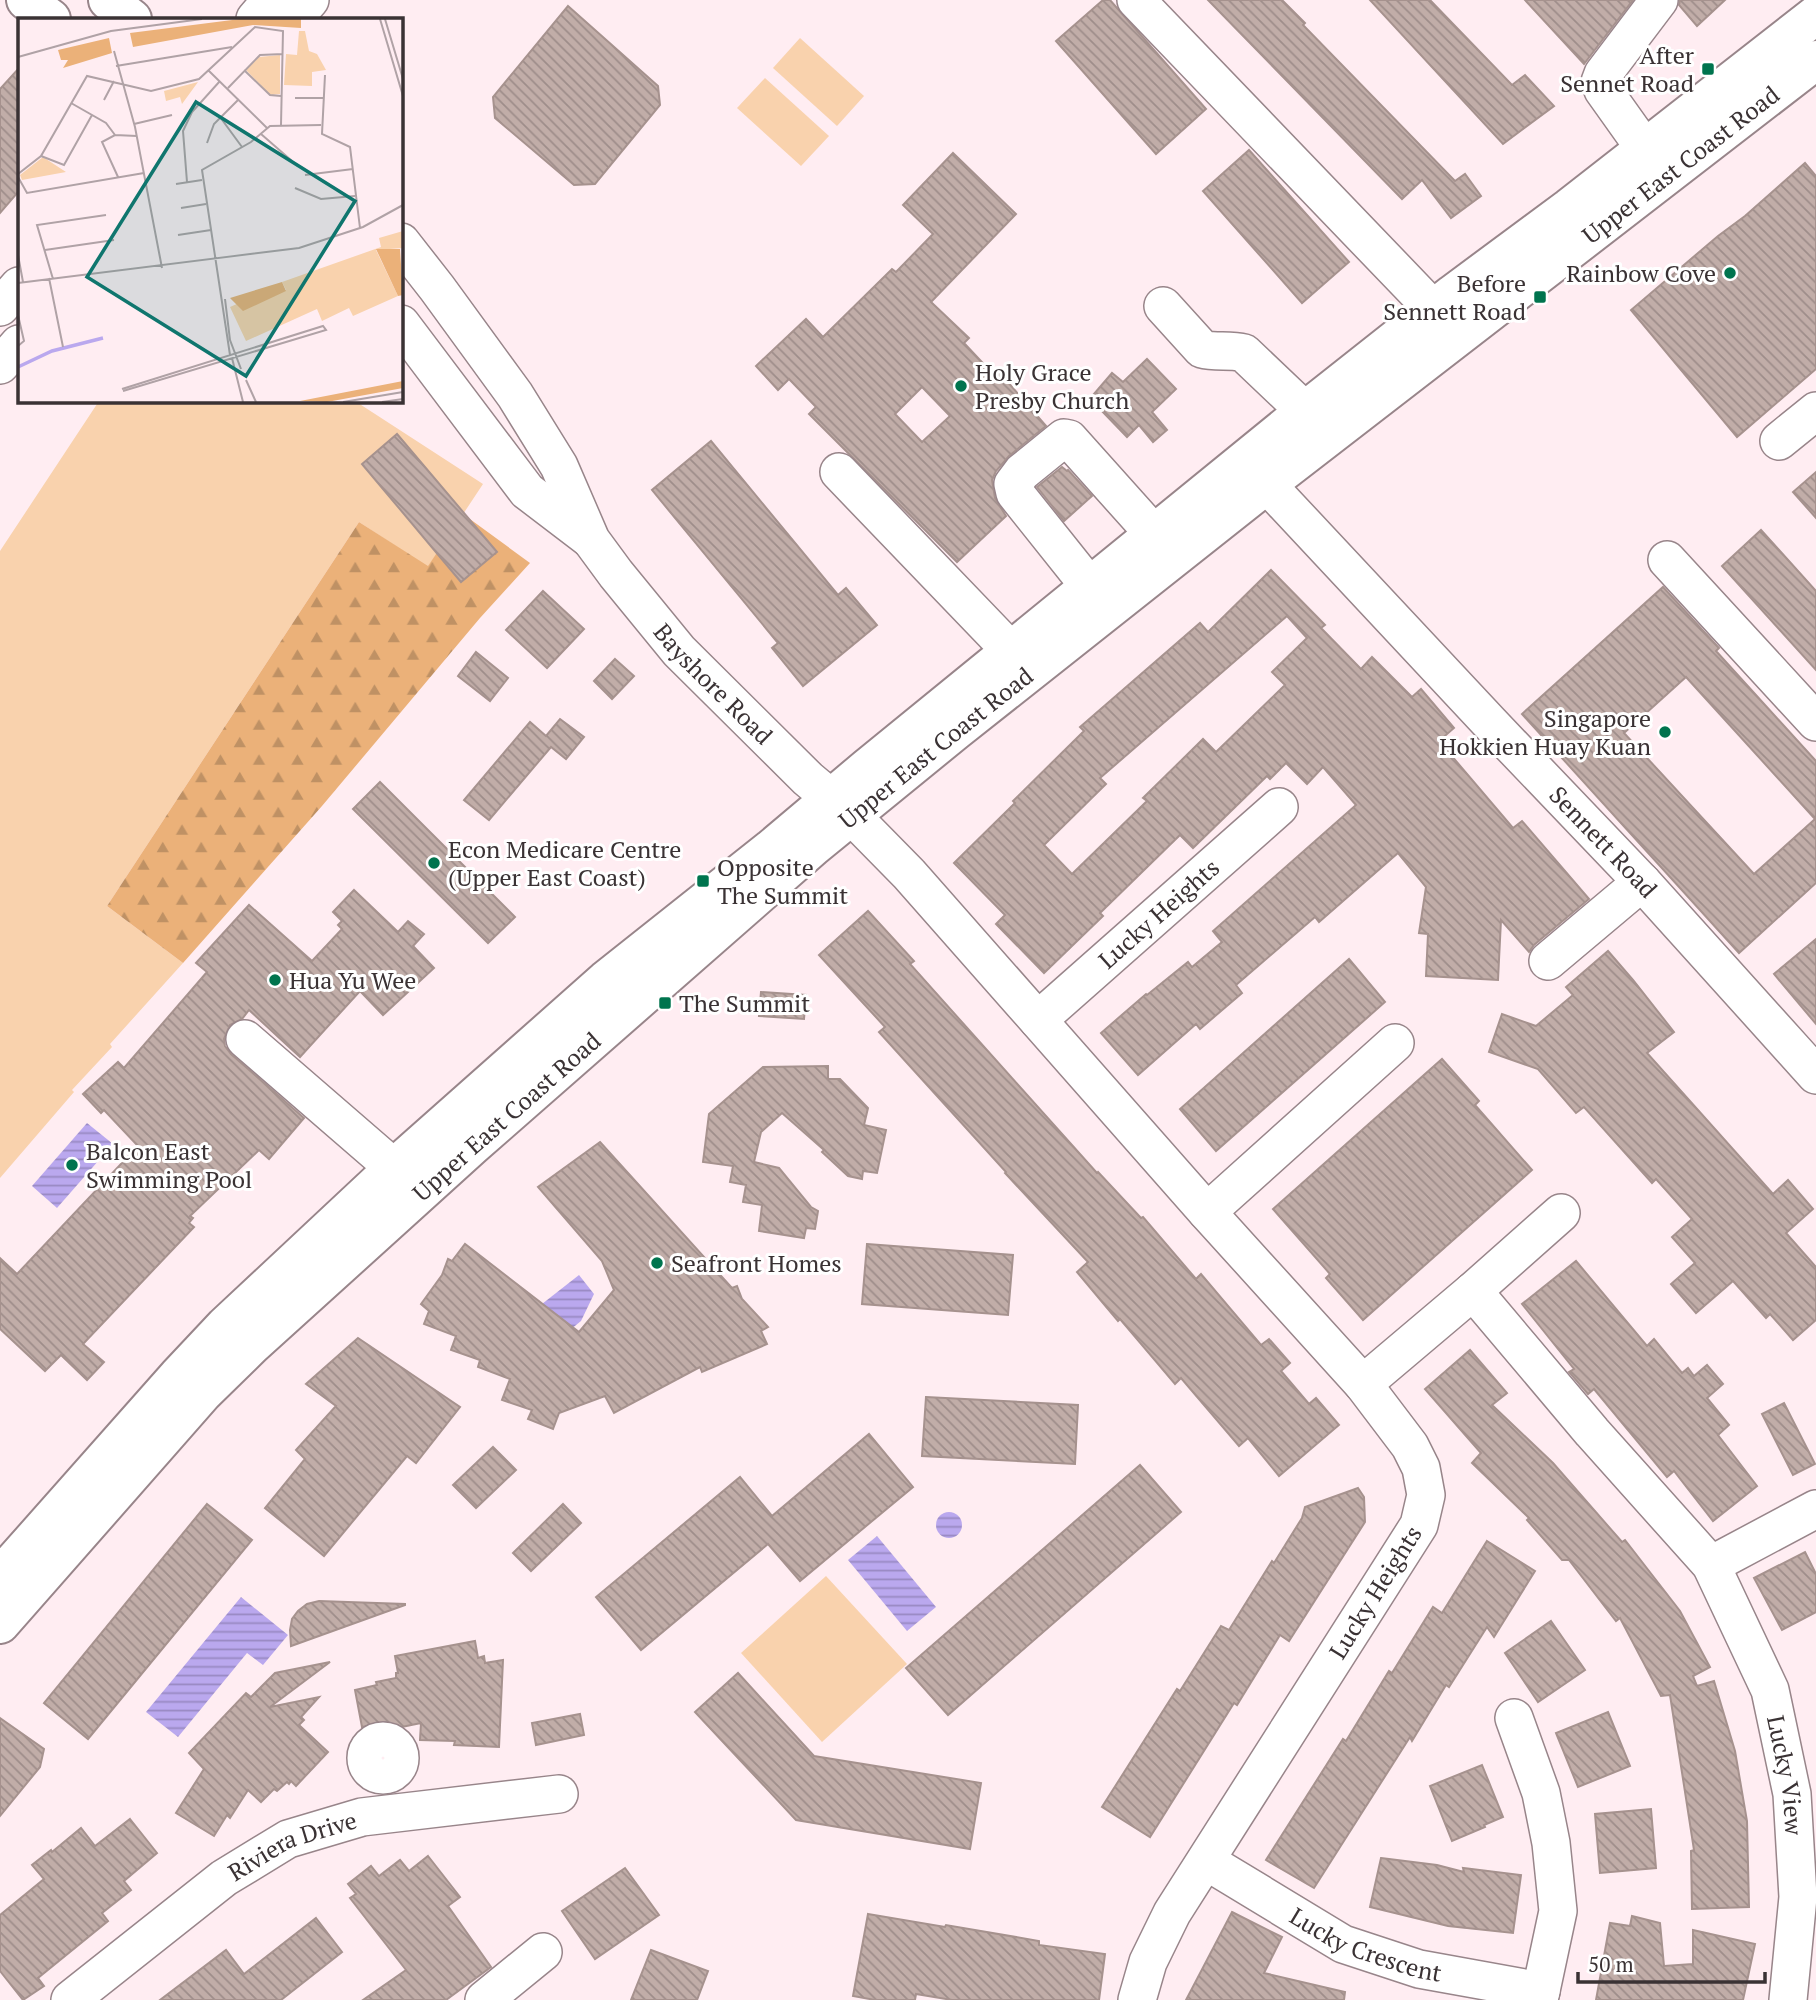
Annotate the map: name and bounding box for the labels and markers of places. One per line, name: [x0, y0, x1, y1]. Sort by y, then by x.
place label: After Sennet Road: [1560, 39, 1695, 99]
marker: After Sennet Road: [1700, 61, 1716, 77]
place label: Rainbow Cove: [1566, 257, 1716, 289]
marker: Rainbow Cove: [1722, 265, 1738, 281]
place label: Before Sennett Road: [1383, 267, 1526, 327]
marker: Before Sennett Road: [1532, 289, 1548, 305]
place label: Holy Grace Presby Church: [975, 356, 1129, 416]
marker: Holy Grace Presby Church: [953, 378, 969, 394]
place label: Singapore Hokkien Huay Kuan: [1439, 702, 1651, 762]
marker: Singapore Hokkien Huay Kuan: [1657, 724, 1673, 740]
place label: Econ Medicare Centre (Upper East Coast): [448, 833, 681, 893]
place label: Opposite The Summit: [717, 851, 848, 911]
marker: Econ Medicare Centre (Upper East Coast): [426, 855, 442, 871]
marker: Opposite The Summit: [695, 873, 711, 889]
place label: Hua Yu Wee: [289, 964, 416, 996]
marker: Hua Yu Wee: [267, 972, 283, 988]
place label: The Summit: [679, 987, 810, 1019]
marker: The Summit: [657, 995, 673, 1011]
place label: Balcon East Swimming Pool: [86, 1135, 252, 1195]
marker: Balcon East Swimming Pool: [64, 1157, 80, 1173]
place label: Seafront Homes: [671, 1247, 842, 1279]
marker: Seafront Homes: [649, 1255, 665, 1271]

